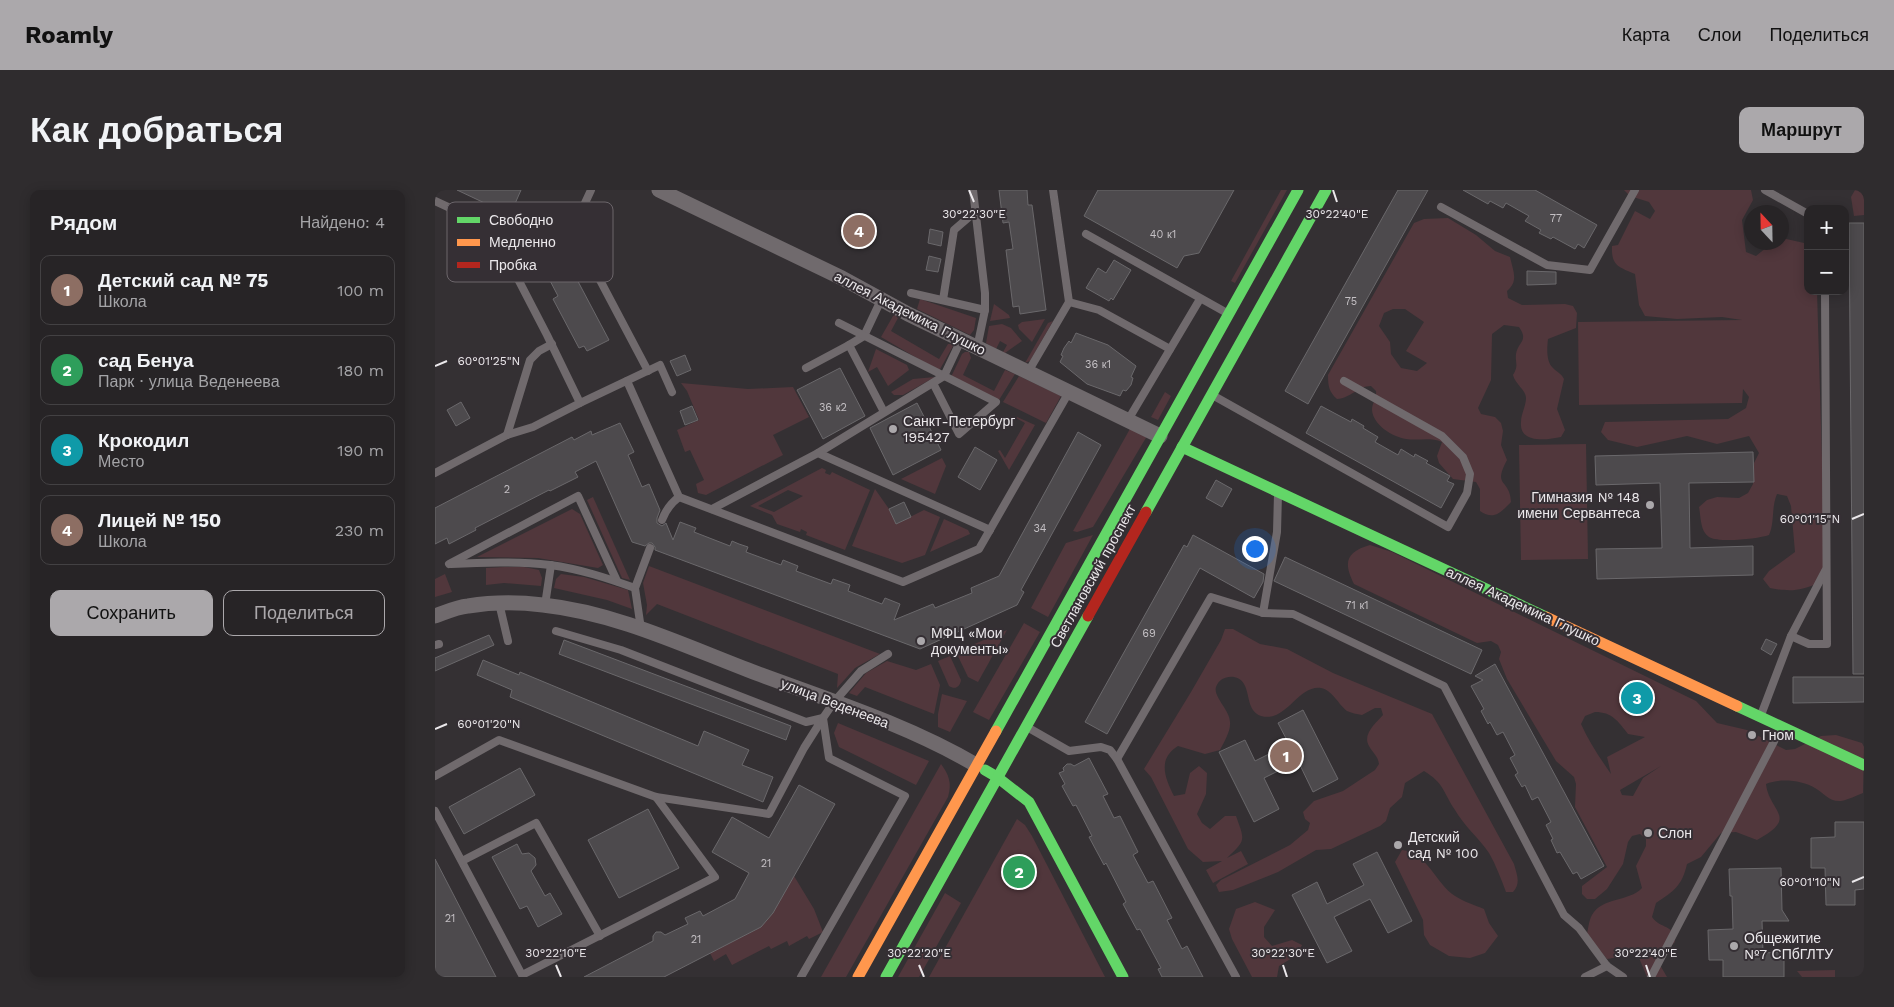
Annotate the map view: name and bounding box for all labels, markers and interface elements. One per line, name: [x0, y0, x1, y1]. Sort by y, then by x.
text: Roamly: [25, 21, 113, 49]
text: Карта: [1622, 24, 1670, 45]
text: Слои: [1698, 24, 1742, 45]
text: Поделиться: [1770, 24, 1869, 45]
button: Маршрут: [1739, 107, 1864, 153]
text: Как добраться: [30, 109, 283, 151]
legend: [447, 202, 613, 282]
north arrow: [1744, 205, 1789, 250]
map controls: [1804, 205, 1849, 295]
button: +: [1804, 205, 1849, 250]
text: 30°22'30"E: [942, 207, 1006, 221]
text: 30°22'40"E: [1306, 207, 1369, 221]
text: Рядом: [50, 210, 117, 235]
text: Свободно: [489, 212, 554, 228]
pin: 4: [843, 212, 875, 250]
house number: 77: [1550, 212, 1562, 225]
text: Найдено: 4: [300, 213, 385, 232]
house number: 40 к1: [1150, 228, 1176, 241]
text: Медленно: [489, 234, 556, 250]
button: −: [1804, 250, 1849, 295]
text: Пробка: [489, 257, 537, 273]
street label: аллея Академика Глушко: [832, 268, 988, 358]
text: Детский сад № 75: [98, 269, 268, 292]
text: 1: [64, 281, 70, 300]
text: 100 m: [337, 281, 384, 300]
text: Школа: [98, 292, 147, 311]
house number: 75: [1345, 295, 1357, 308]
text: сад Бенуа: [98, 349, 193, 372]
text: 60°01'25"N: [458, 354, 520, 368]
house number: 36 к1: [1085, 358, 1111, 371]
text: 2: [62, 361, 72, 380]
text: 180 m: [337, 361, 384, 380]
text: Парк · улица Веденеева: [98, 372, 280, 391]
house number: 36 к2: [819, 401, 847, 414]
place label: Санкт-Петербург 195427: [903, 413, 1015, 445]
marker: Санкт-Петербург 195427: [887, 423, 899, 435]
text: Крокодил: [98, 429, 189, 452]
text: 3: [62, 441, 72, 460]
text: 190 m: [337, 441, 384, 460]
text: Место: [98, 452, 144, 471]
house number: 2: [504, 483, 510, 496]
place label: Гимназия № 148 имени Сервантеса: [1517, 489, 1640, 521]
marker: Гимназия № 148 имени Сервантеса: [1644, 499, 1656, 511]
street label: Светлановский проспект: [1047, 501, 1139, 650]
text: Лицей № 150: [98, 509, 221, 532]
text: 60°01'15"N: [1780, 512, 1840, 526]
text: 4: [62, 521, 72, 540]
text: 230 m: [335, 521, 384, 540]
house number: 34: [1033, 522, 1047, 535]
text: Школа: [98, 532, 147, 551]
your location: [1242, 536, 1268, 562]
street label: аллея Академика Глушко: [1444, 563, 1602, 649]
button: Сохранить: [50, 590, 213, 636]
button: Поделиться: [223, 590, 385, 636]
house number: 71 к1: [1345, 599, 1369, 612]
place label: МФЦ «Мои документы»: [931, 625, 1009, 657]
house number: 69: [1142, 627, 1156, 640]
marker: МФЦ «Мои документы»: [915, 635, 927, 647]
street label: улица Веденеева: [779, 675, 891, 731]
pin: 3: [1621, 679, 1653, 717]
text: 60°01'20"N: [457, 717, 521, 731]
place label: Гном: [1762, 727, 1794, 743]
marker: Гном: [1746, 729, 1758, 741]
pin: 1: [1270, 737, 1302, 775]
place label: Слон: [1658, 825, 1692, 841]
marker: Слон: [1642, 827, 1654, 839]
place label: Детский сад № 100: [1408, 829, 1478, 861]
marker: Детский сад № 100: [1392, 839, 1404, 851]
pin: 2: [1003, 853, 1035, 891]
house number: 21: [761, 857, 771, 870]
text: 60°01'10"N: [1779, 875, 1841, 889]
house number: 21: [445, 912, 455, 925]
place label: Общежитие №7 СПбГЛТУ: [1744, 930, 1833, 962]
house number: 21: [691, 933, 701, 946]
marker: Общежитие №7 СПбГЛТУ: [1728, 940, 1740, 952]
text: 30°22'10"E: [525, 946, 587, 960]
text: 30°22'20"E: [887, 946, 951, 960]
text: 30°22'30"E: [1251, 946, 1315, 960]
text: 30°22'40"E: [1615, 946, 1678, 960]

